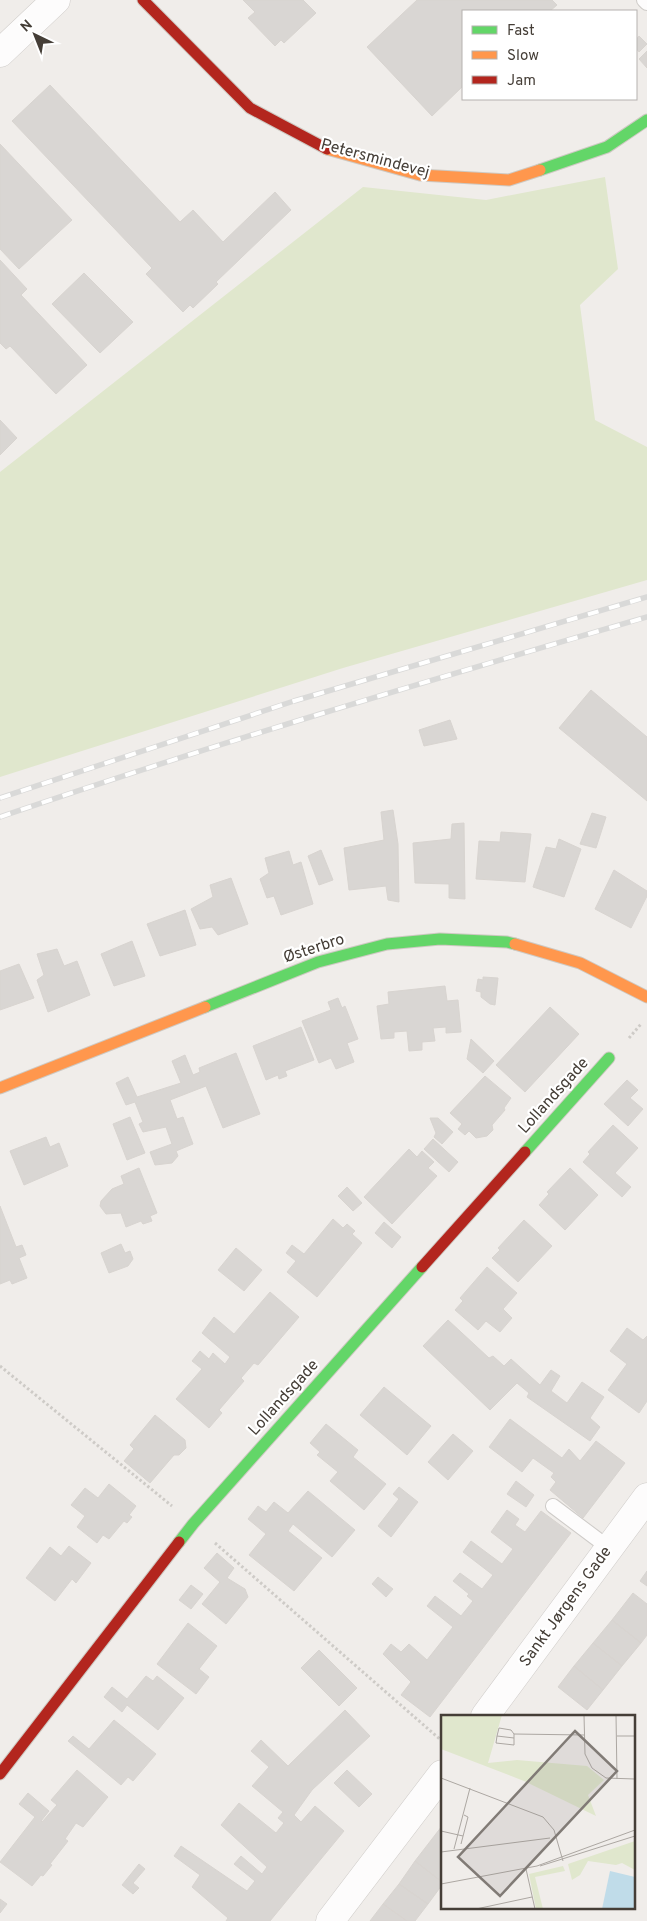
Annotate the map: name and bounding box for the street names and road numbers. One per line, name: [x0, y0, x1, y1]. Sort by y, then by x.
street label: Petersmindevej: [318, 135, 432, 183]
street label: Østerbro: [281, 930, 347, 968]
street label: Lollandsgade: [515, 1054, 593, 1138]
street label: Lollandsgade: [245, 1356, 323, 1440]
street label: Sankt Jørgens Gade: [516, 1543, 616, 1671]

